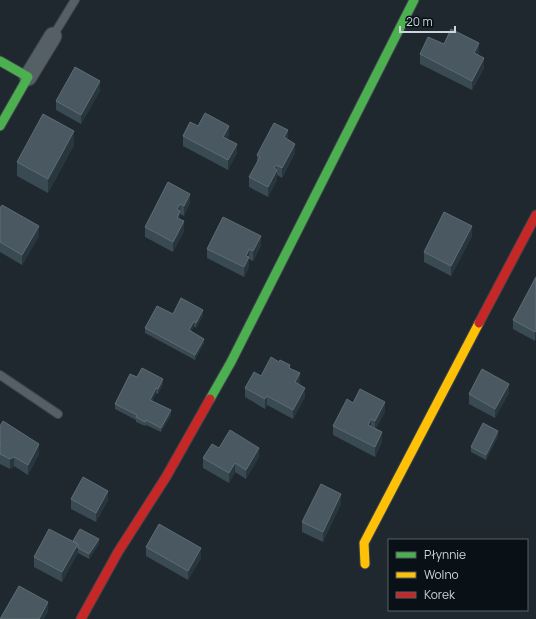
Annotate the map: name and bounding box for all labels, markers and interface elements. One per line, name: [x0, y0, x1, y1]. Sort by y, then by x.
scale bar: [400, 8, 455, 34]
text: 20 m: [406, 13, 433, 30]
legend: [388, 539, 528, 611]
text: Płynnie: [424, 546, 466, 563]
text: Wolno: [424, 566, 459, 583]
text: Korek: [424, 586, 456, 603]

